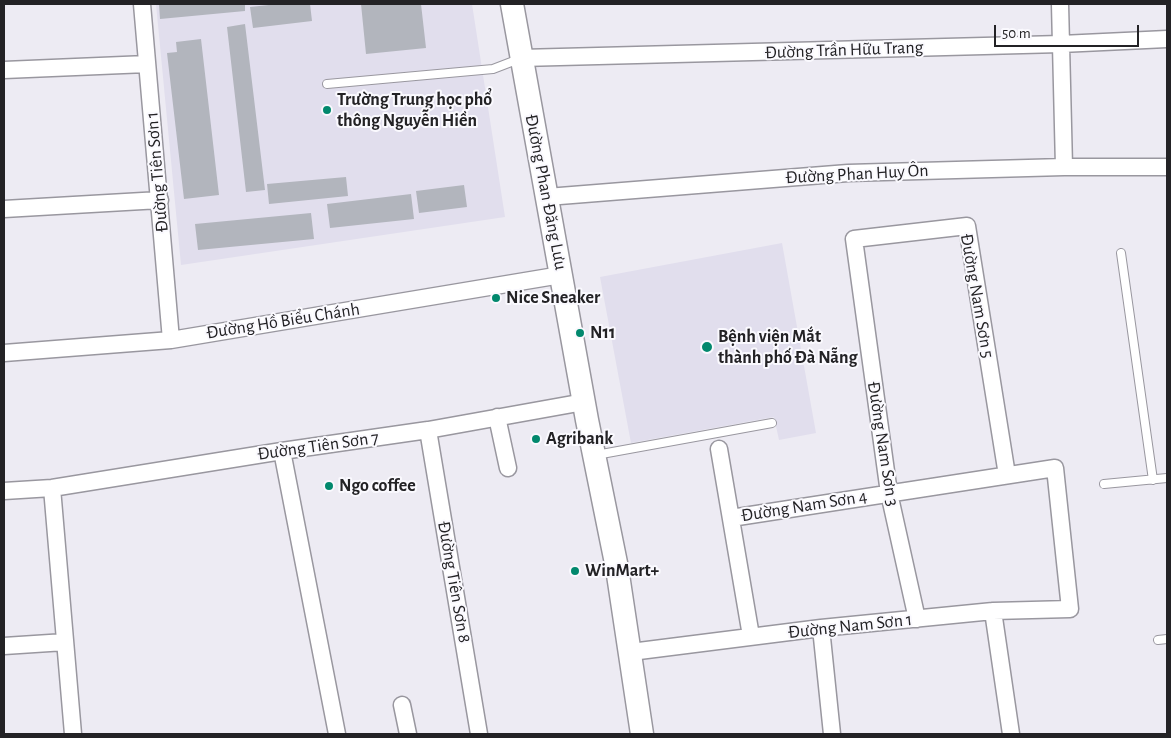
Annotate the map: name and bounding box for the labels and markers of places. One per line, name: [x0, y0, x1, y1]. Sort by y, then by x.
place label: Trường Trung học phổ thông Nguyễn Hiền: [337, 89, 492, 132]
marker: Trường Trung học phổ thông Nguyễn Hiền: [321, 104, 333, 116]
place label: Nice Sneaker: [506, 287, 600, 309]
marker: Nice Sneaker: [490, 292, 502, 304]
place label: N11: [590, 322, 615, 344]
place label: Bệnh viện Mắt thành phố Đà Nẵng: [718, 326, 857, 368]
marker: N11: [574, 327, 586, 339]
marker: Bệnh viện Mắt thành phố Đà Nẵng: [700, 340, 714, 354]
place label: Agribank: [546, 428, 613, 450]
marker: Agribank: [530, 433, 542, 445]
place label: Ngo coffee: [339, 475, 416, 497]
marker: Ngo coffee: [323, 480, 335, 492]
place label: WinMart+: [585, 560, 659, 582]
marker: WinMart+: [569, 565, 581, 577]

